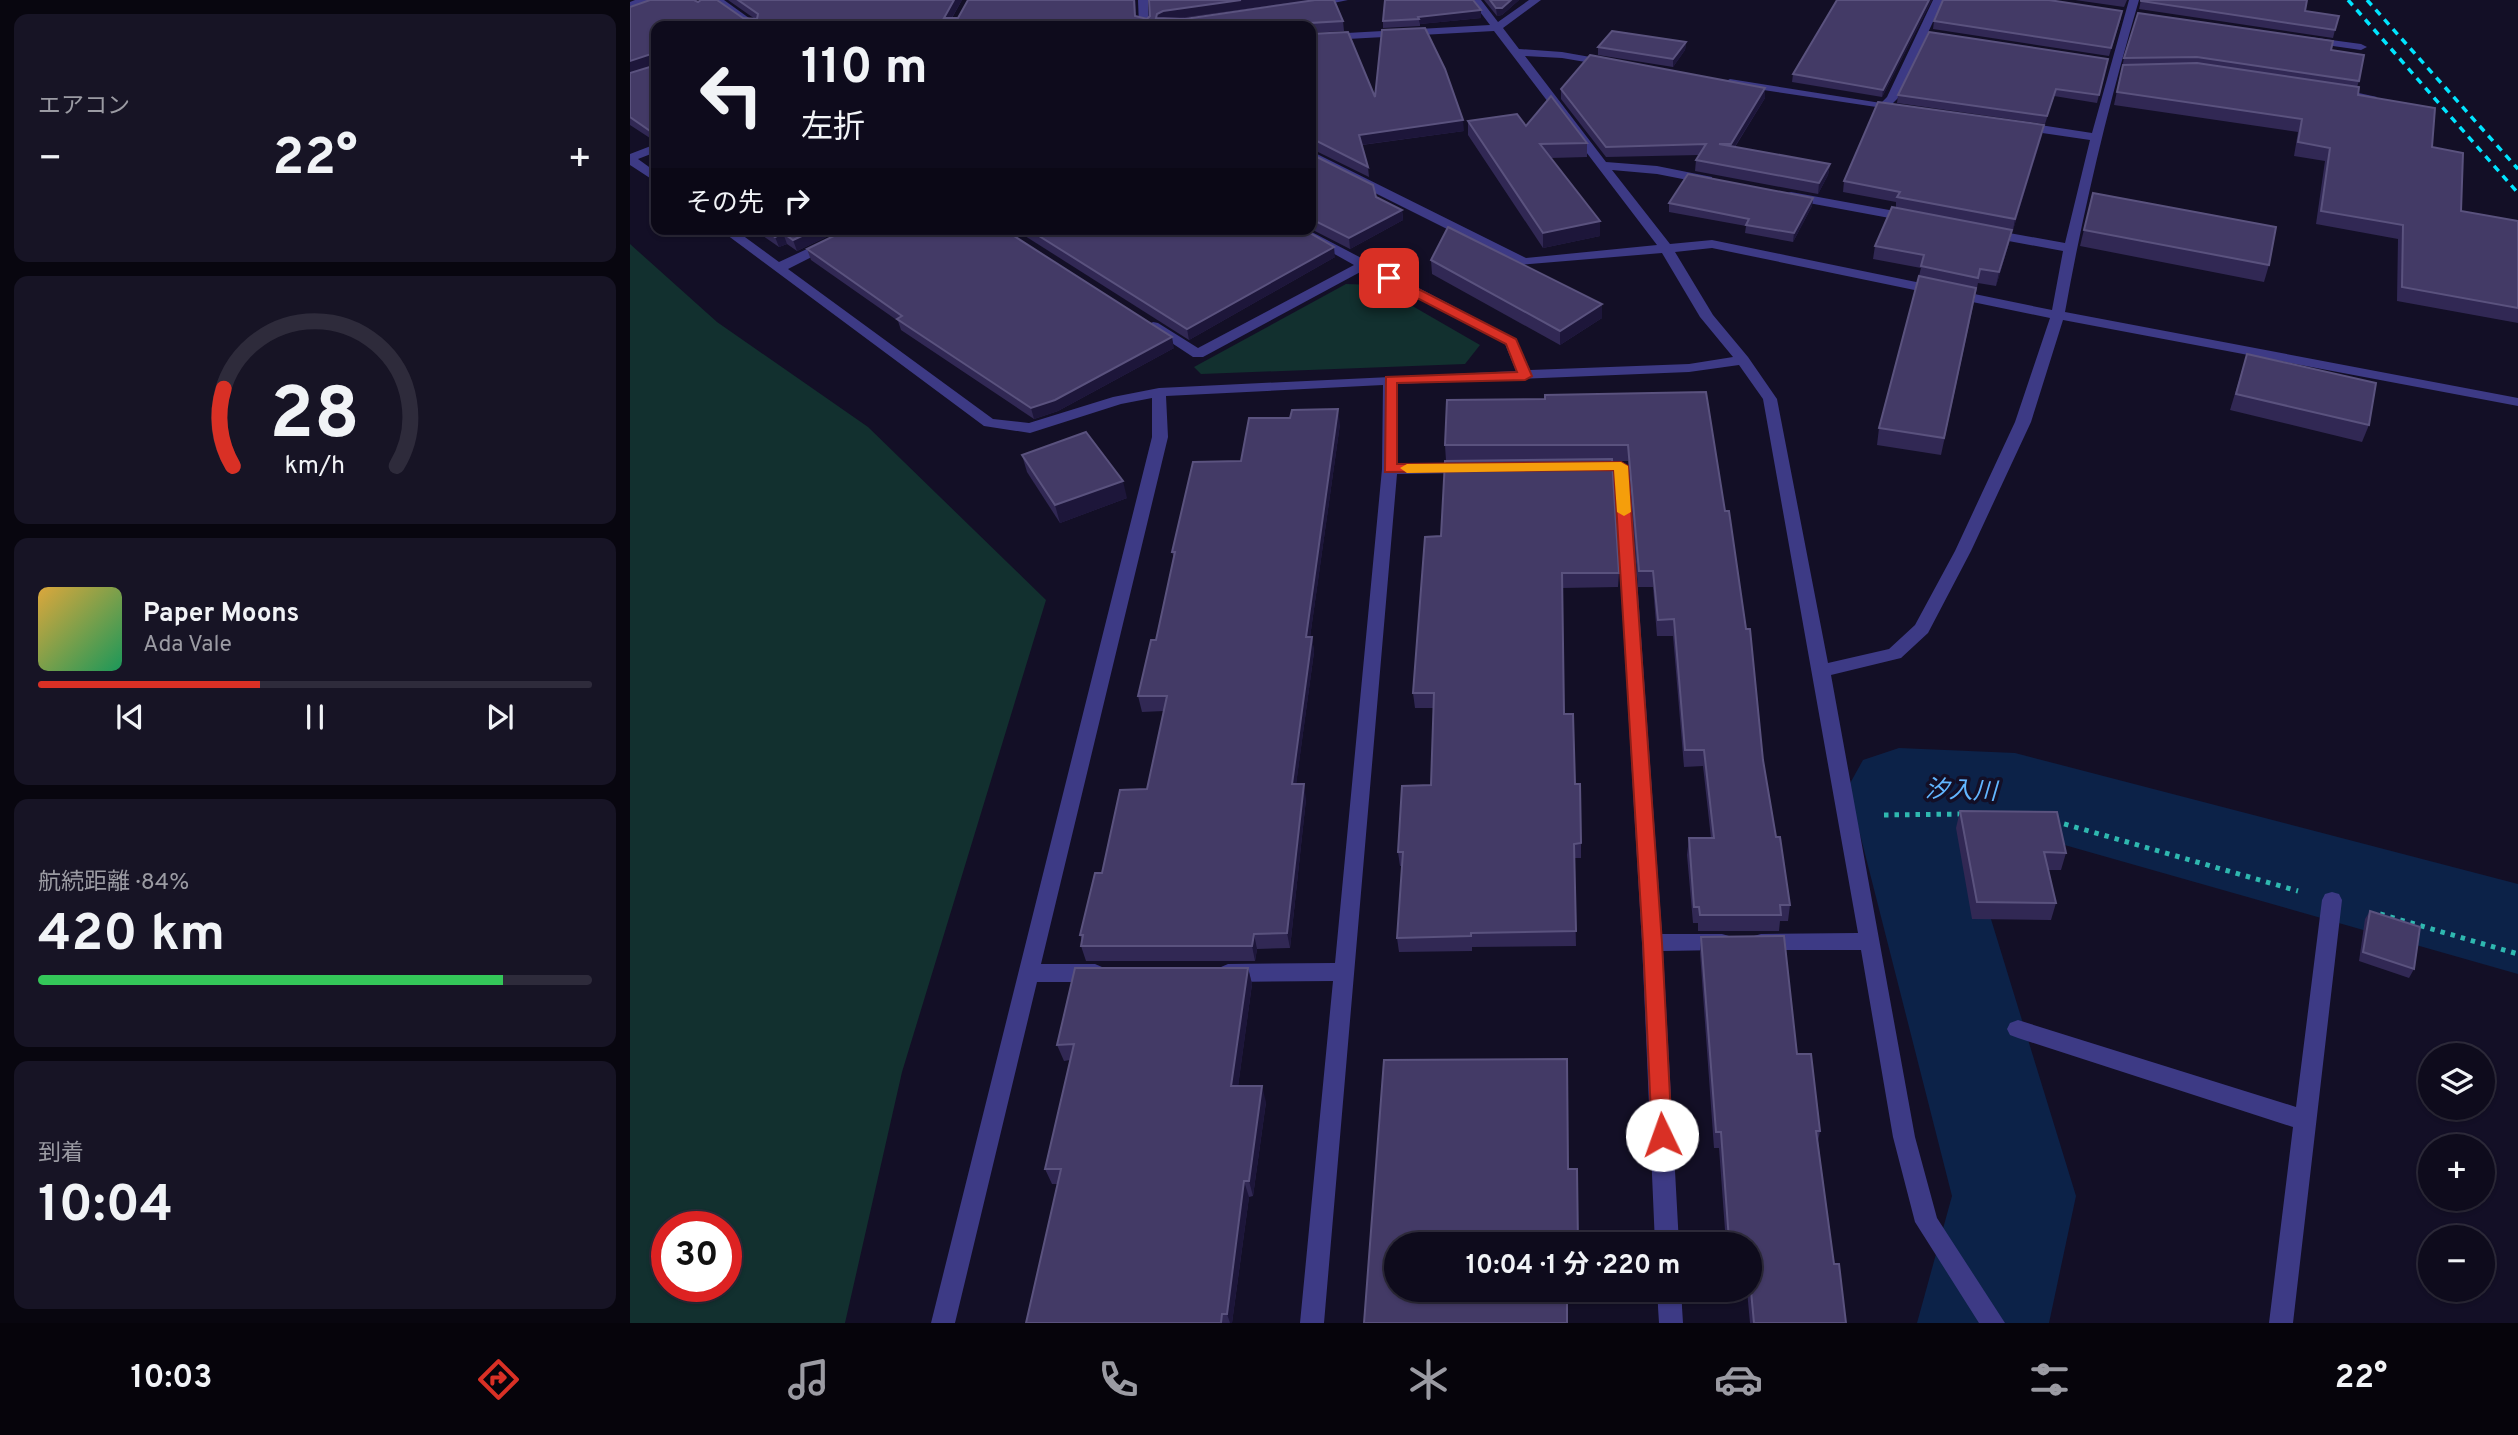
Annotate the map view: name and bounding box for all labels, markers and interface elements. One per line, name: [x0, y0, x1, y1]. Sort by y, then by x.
text: 110 m: [801, 39, 928, 101]
icon: left: [686, 49, 777, 140]
text: エアコン: [38, 93, 130, 122]
text: 左折: [801, 109, 865, 149]
text: 22°: [272, 127, 358, 193]
text: −: [38, 136, 63, 185]
text: +: [567, 136, 592, 185]
icon: right: [778, 182, 816, 220]
text: その先: [686, 188, 764, 221]
pin: [1359, 248, 1419, 308]
icon: arrive: [1370, 259, 1408, 297]
text: 28: [270, 372, 360, 464]
text: km/h: [285, 450, 345, 482]
text: Paper Moons: [143, 598, 299, 631]
text: Ada Vale: [143, 631, 232, 660]
icon: previous: [111, 698, 149, 736]
icon: pause: [296, 698, 334, 736]
icon: next: [481, 698, 519, 736]
water label: 汐入川: [1924, 776, 2000, 808]
text: 航続距離 · 84%: [38, 869, 189, 898]
text: 420 km: [38, 903, 225, 969]
map controls: [2418, 1043, 2495, 1302]
button: layers: [2418, 1043, 2495, 1120]
position arrow: [1625, 1098, 1699, 1172]
button: +: [2418, 1134, 2495, 1211]
text: 到着: [38, 1140, 84, 1169]
text: 10:04: [38, 1174, 173, 1240]
speed limit sign: 30: [651, 1211, 742, 1302]
button: −: [2418, 1225, 2495, 1302]
text: 10:04 · 1 分 · 220 m: [1466, 1250, 1680, 1283]
icon: directions: [474, 1355, 523, 1404]
icon: music: [784, 1355, 833, 1404]
icon: phone: [1094, 1355, 1143, 1404]
icon: climate: [1404, 1355, 1453, 1404]
icon: car: [1714, 1355, 1763, 1404]
icon: filters: [2025, 1355, 2074, 1404]
text: 10:03: [131, 1359, 212, 1399]
text: 22°: [2335, 1359, 2387, 1399]

